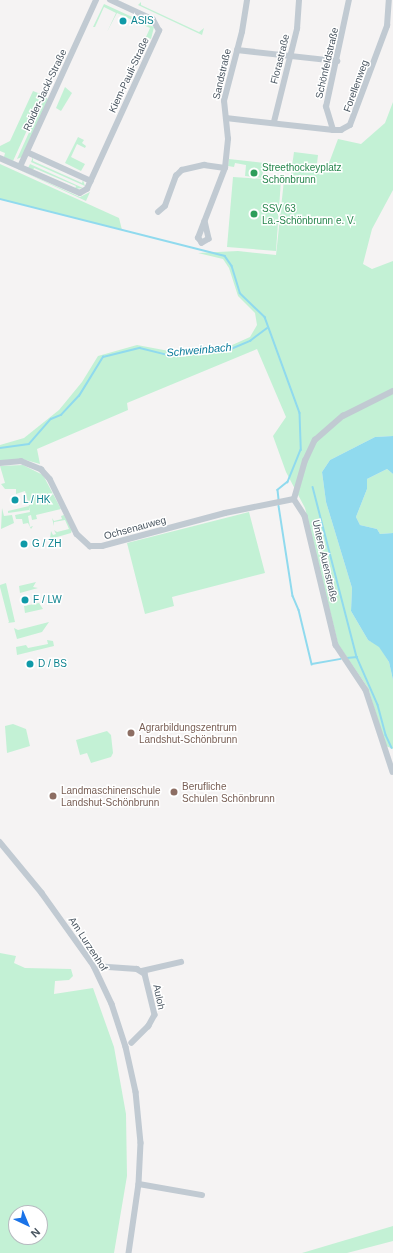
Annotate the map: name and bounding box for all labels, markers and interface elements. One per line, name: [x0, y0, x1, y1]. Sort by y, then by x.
place label: ASIS: [131, 15, 154, 27]
marker: ASIS: [118, 16, 128, 26]
street label: Schönfeldstraße: [313, 26, 341, 100]
street label: Florastraße: [268, 33, 292, 85]
street label: Kiem-Pauli-Straße: [106, 35, 152, 115]
street label: Roider-Jackl-Straße: [21, 47, 69, 133]
street label: Sandstraße: [210, 47, 234, 101]
street label: Forellenweg: [341, 58, 371, 114]
place label: Streethockeyplatz Schönbrunn: [262, 161, 341, 184]
marker: Streethockeyplatz Schönbrunn: [249, 168, 259, 178]
place label: SSV 63 La.-Schönbrunn e. V.: [262, 202, 356, 226]
marker: SSV 63 La.-Schönbrunn e. V.: [249, 209, 259, 219]
water label: Schweinbach: [166, 341, 232, 359]
place label: L / HK: [23, 494, 51, 506]
marker: L / HK: [10, 495, 20, 505]
street label: Ochsenauweg: [103, 514, 167, 542]
street label: Untere Auenstraße: [310, 518, 340, 604]
place label: G / ZH: [32, 538, 61, 550]
marker: G / ZH: [19, 539, 29, 549]
place label: F / LW: [33, 594, 62, 606]
marker: F / LW: [20, 595, 30, 605]
place label: D / BS: [38, 658, 67, 670]
marker: D / BS: [25, 659, 35, 669]
place label: Agrarbildungszentrum Landshut-Schönbrunn: [139, 721, 237, 744]
marker: Agrarbildungszentrum Landshut-Schönbrunn: [126, 728, 136, 738]
place label: Berufliche Schulen Schönbrunn: [182, 780, 275, 804]
place label: Landmaschinenschule Landshut-Schönbrunn: [61, 784, 161, 808]
marker: Berufliche Schulen Schönbrunn: [169, 787, 179, 797]
marker: Landmaschinenschule Landshut-Schönbrunn: [48, 791, 58, 801]
street label: Am Lurzenhof: [66, 915, 110, 973]
street label: Auloh: [150, 983, 168, 1011]
north arrow: [8, 1205, 48, 1245]
text: N: [29, 1226, 43, 1240]

